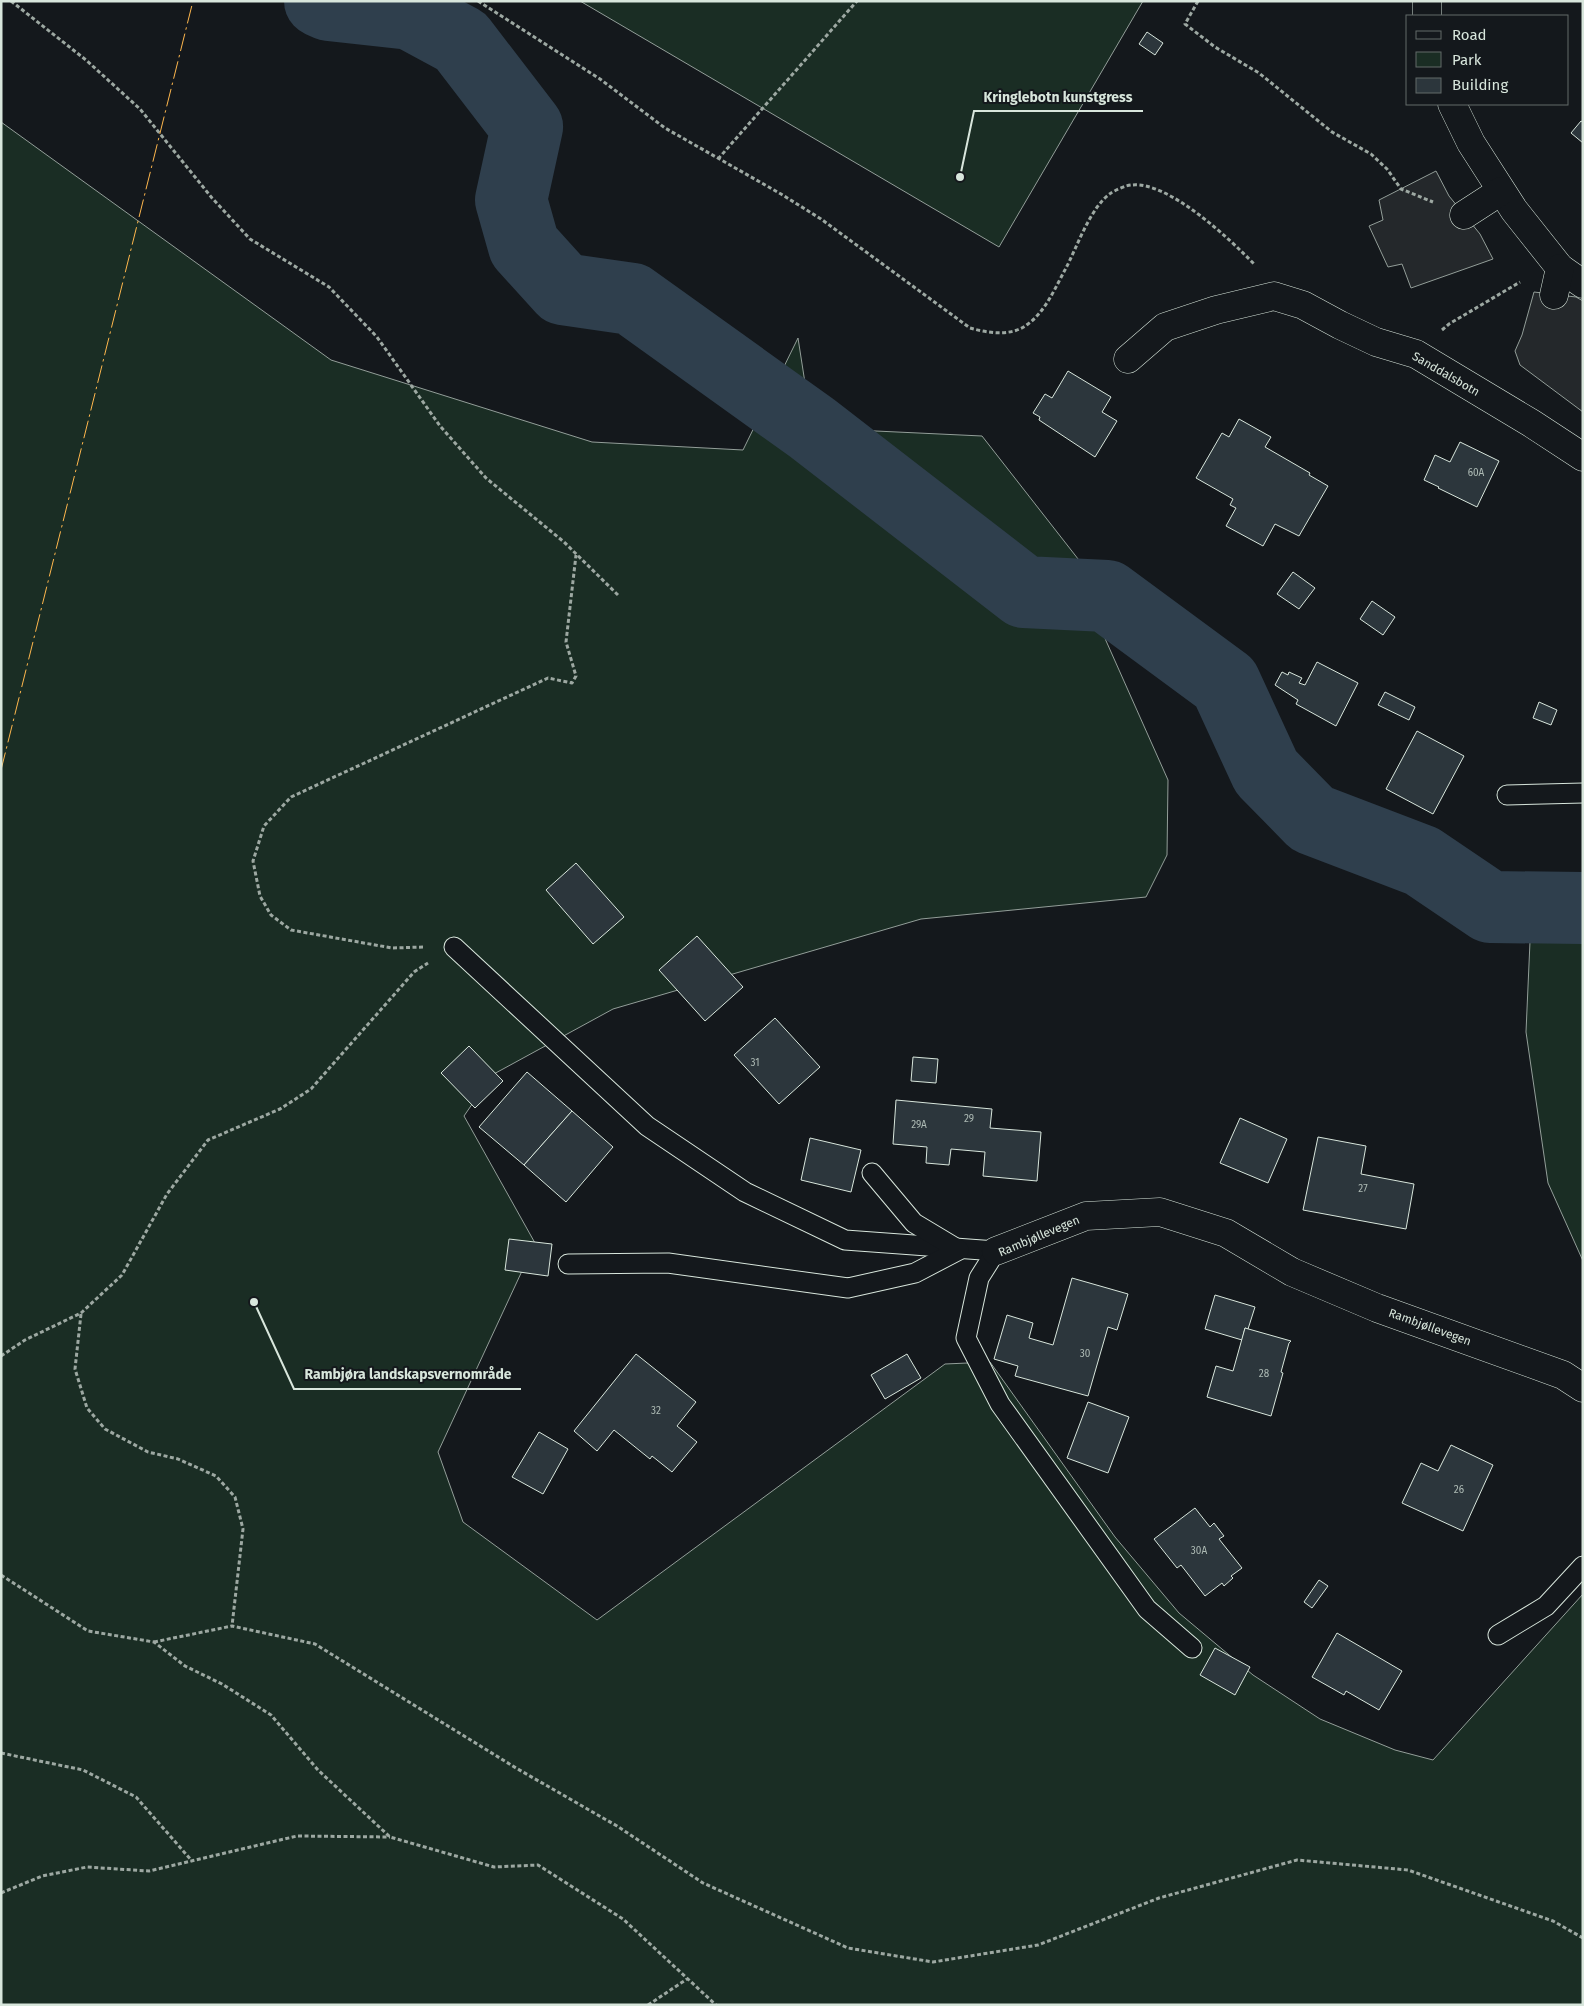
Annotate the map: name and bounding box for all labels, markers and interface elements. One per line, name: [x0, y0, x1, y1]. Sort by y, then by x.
legend: [1406, 15, 1569, 105]
text: Road: [1452, 26, 1487, 44]
text: Park: [1452, 51, 1482, 69]
text: Building: [1452, 76, 1508, 94]
callout: Kringlebotn kunstgress: [974, 82, 1143, 111]
text: Kringlebotn kunstgress: [983, 89, 1133, 106]
street label: Sanddalsbotn: [1410, 349, 1482, 399]
house number: 60A: [1468, 467, 1485, 479]
house number: 31: [750, 1057, 760, 1069]
house number: 29: [964, 1113, 974, 1125]
house number: 29A: [911, 1119, 927, 1131]
house number: 27: [1358, 1183, 1368, 1195]
street label: Rambjøllevegen: [996, 1213, 1082, 1259]
street label: Rambjøllevegen: [1387, 1306, 1473, 1348]
house number: 30: [1080, 1348, 1091, 1360]
callout: Rambjøra landskapsvernområde: [294, 1360, 521, 1389]
text: Rambjøra landskapsvernområde: [304, 1366, 512, 1383]
house number: 28: [1259, 1368, 1270, 1380]
house number: 32: [651, 1405, 661, 1417]
house number: 26: [1454, 1484, 1464, 1496]
house number: 30A: [1191, 1545, 1207, 1557]

